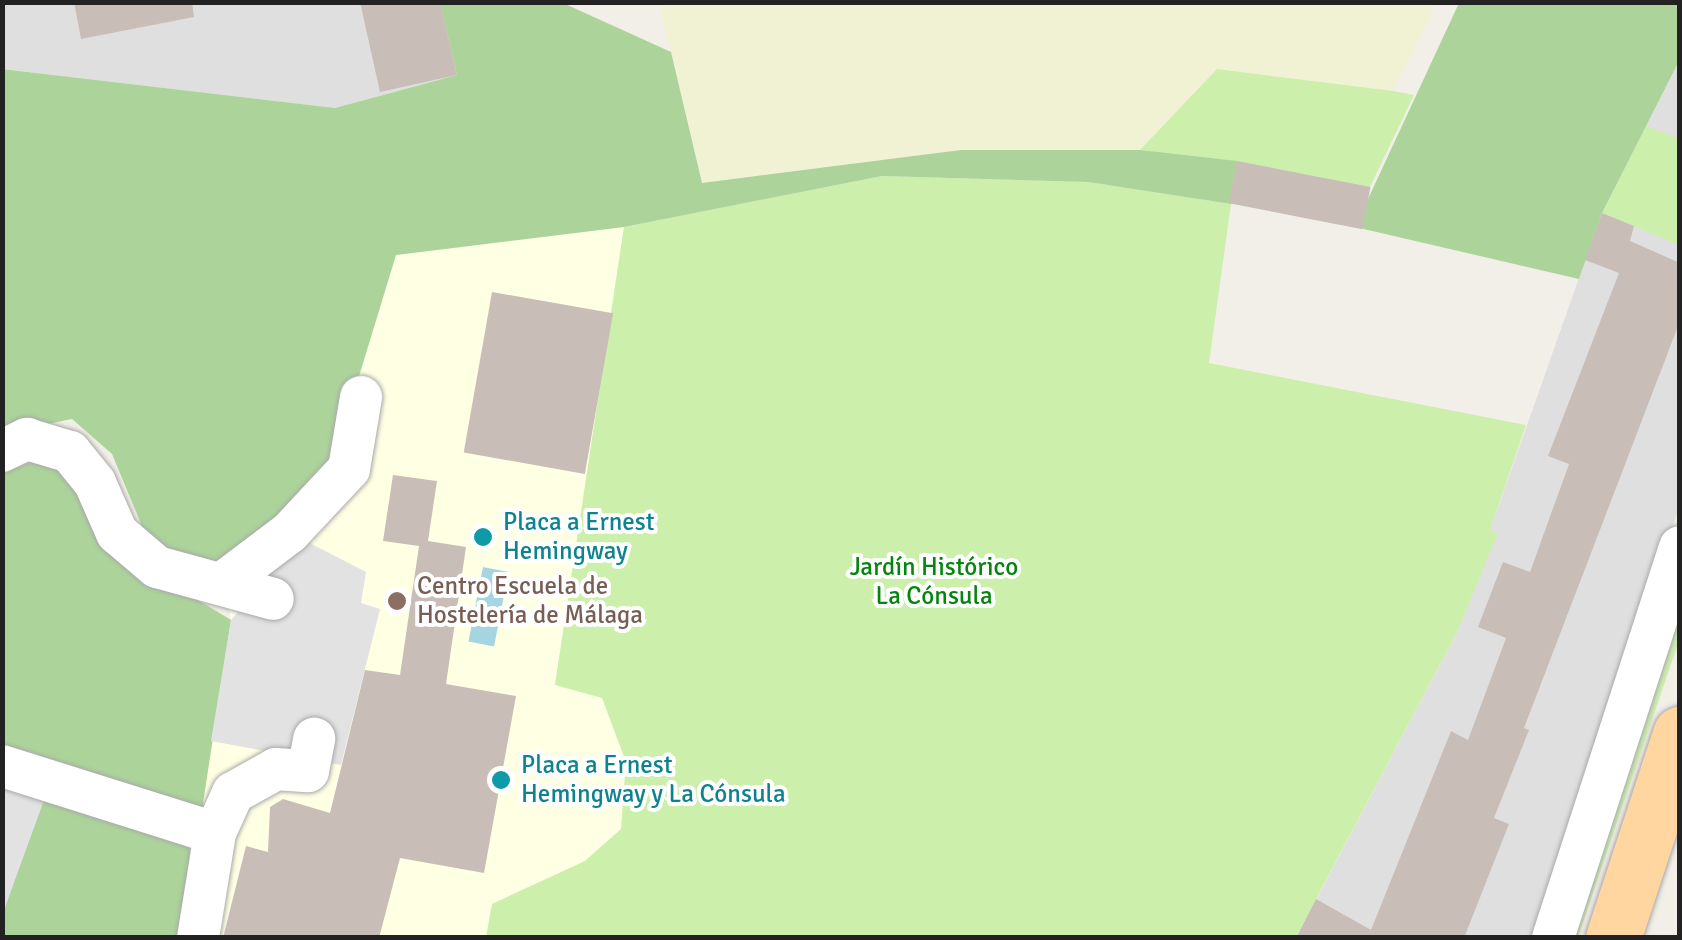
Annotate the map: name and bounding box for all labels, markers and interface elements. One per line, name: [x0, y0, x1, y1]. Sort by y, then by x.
place label: Placa a Ernest Hemingway: [503, 508, 654, 567]
marker: Placa a Ernest Hemingway: [472, 526, 494, 548]
park label: Jardín Histórico La Cónsula: [850, 553, 1018, 612]
place label: Centro Escuela de Hostelería de Málaga: [417, 572, 643, 631]
marker: Centro Escuela de Hostelería de Málaga: [386, 590, 408, 612]
place label: Placa a Ernest Hemingway y La Cónsula: [521, 751, 786, 810]
marker: Placa a Ernest Hemingway y La Cónsula: [490, 769, 512, 791]

